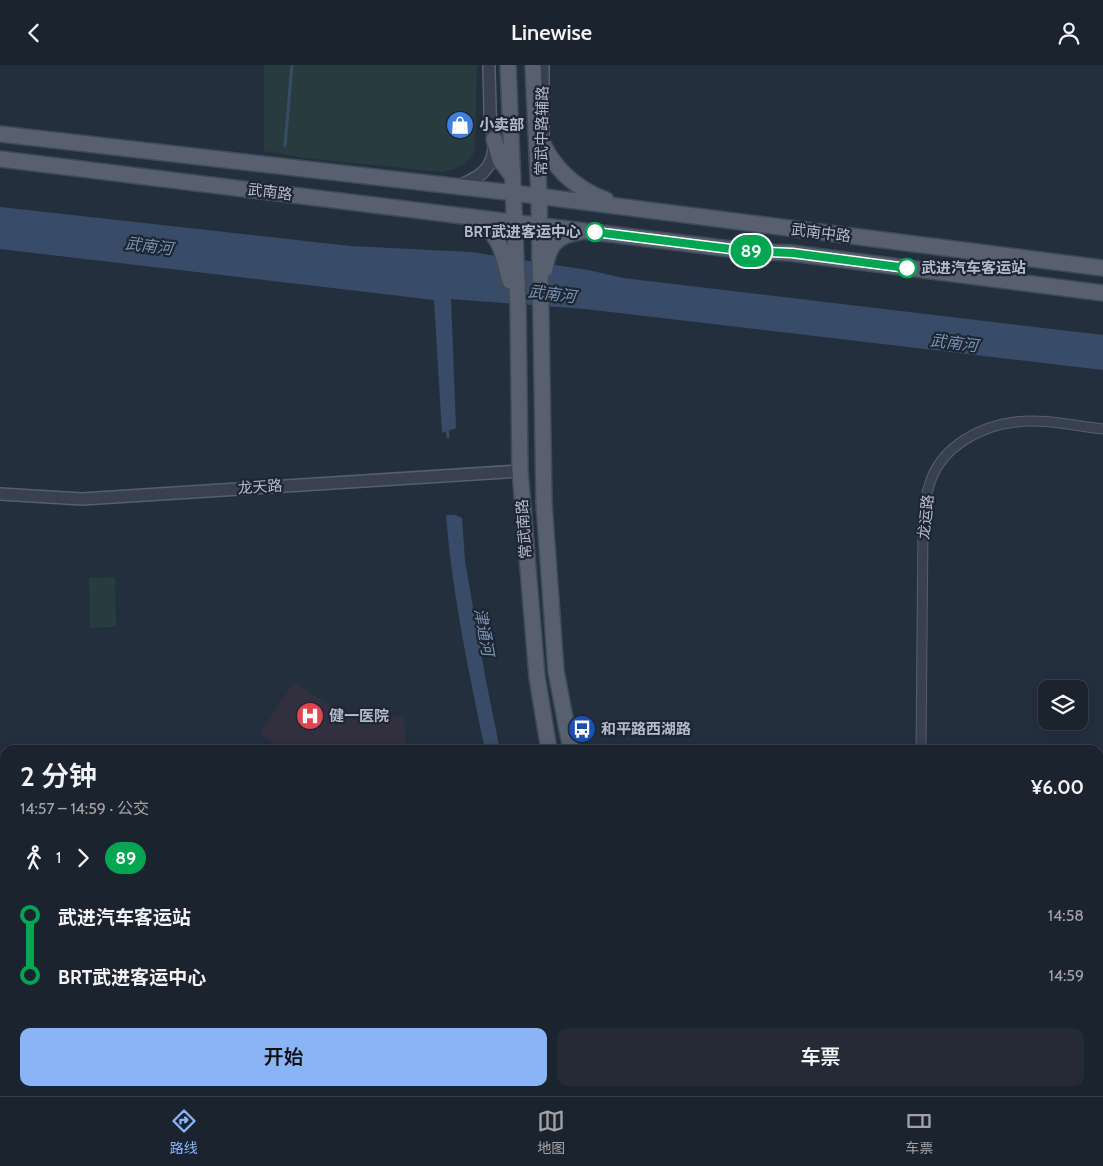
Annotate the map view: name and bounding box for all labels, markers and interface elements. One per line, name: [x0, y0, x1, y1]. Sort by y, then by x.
icon: back: [20, 19, 48, 47]
text: Linewise: [511, 19, 592, 46]
icon: person: [1055, 19, 1083, 47]
street label: 常武中路辅路: [532, 86, 552, 176]
shop icon: 小卖部: [445, 110, 475, 140]
place label: 小卖部: [479, 116, 524, 134]
street label: 武南路: [247, 180, 293, 204]
street label: 武南中路: [790, 220, 852, 246]
marker: BRT武进客运中心: [585, 222, 605, 242]
place label: BRT武进客运中心: [464, 223, 581, 241]
water label: 武南河: [124, 234, 177, 259]
line badge: 89: [728, 235, 774, 267]
text: 89: [741, 240, 762, 262]
marker: 武进汽车客运站: [897, 258, 917, 278]
place label: 武进汽车客运站: [921, 259, 1026, 277]
water label: 武南河: [527, 282, 580, 307]
water label: 武南河: [929, 331, 982, 356]
street label: 龙天路: [237, 476, 283, 498]
street label: 龙运路: [915, 494, 937, 540]
street label: 常武南路: [513, 498, 535, 560]
water label: 津通河: [470, 607, 498, 660]
map controls: [1038, 680, 1088, 730]
button: layers: [1038, 680, 1088, 730]
hospital icon: 健一医院: [295, 701, 325, 731]
place label: 健一医院: [329, 707, 389, 725]
bus stop icon: 和平路西湖路: [567, 714, 597, 744]
place label: 和平路西湖路: [601, 720, 691, 738]
text: 2 分钟: [20, 759, 97, 793]
text: ¥6.00: [1031, 776, 1084, 799]
text: 14:57 – 14:59 · 公交: [20, 799, 149, 818]
icon: walk: [20, 844, 48, 872]
icon: forward: [69, 844, 97, 872]
text: 89: [115, 847, 136, 869]
text: 1: [56, 848, 61, 867]
text: 武进汽车客运站: [58, 906, 191, 929]
text: 14:58: [1048, 906, 1084, 925]
text: BRT武进客运中心: [58, 966, 206, 989]
text: 14:59: [1048, 966, 1084, 985]
button: 开始: [20, 1028, 547, 1086]
button: 车票: [557, 1028, 1084, 1086]
tab: 路线: [170, 1107, 198, 1157]
tab: 地图: [537, 1107, 565, 1157]
tab: 车票: [905, 1107, 933, 1157]

